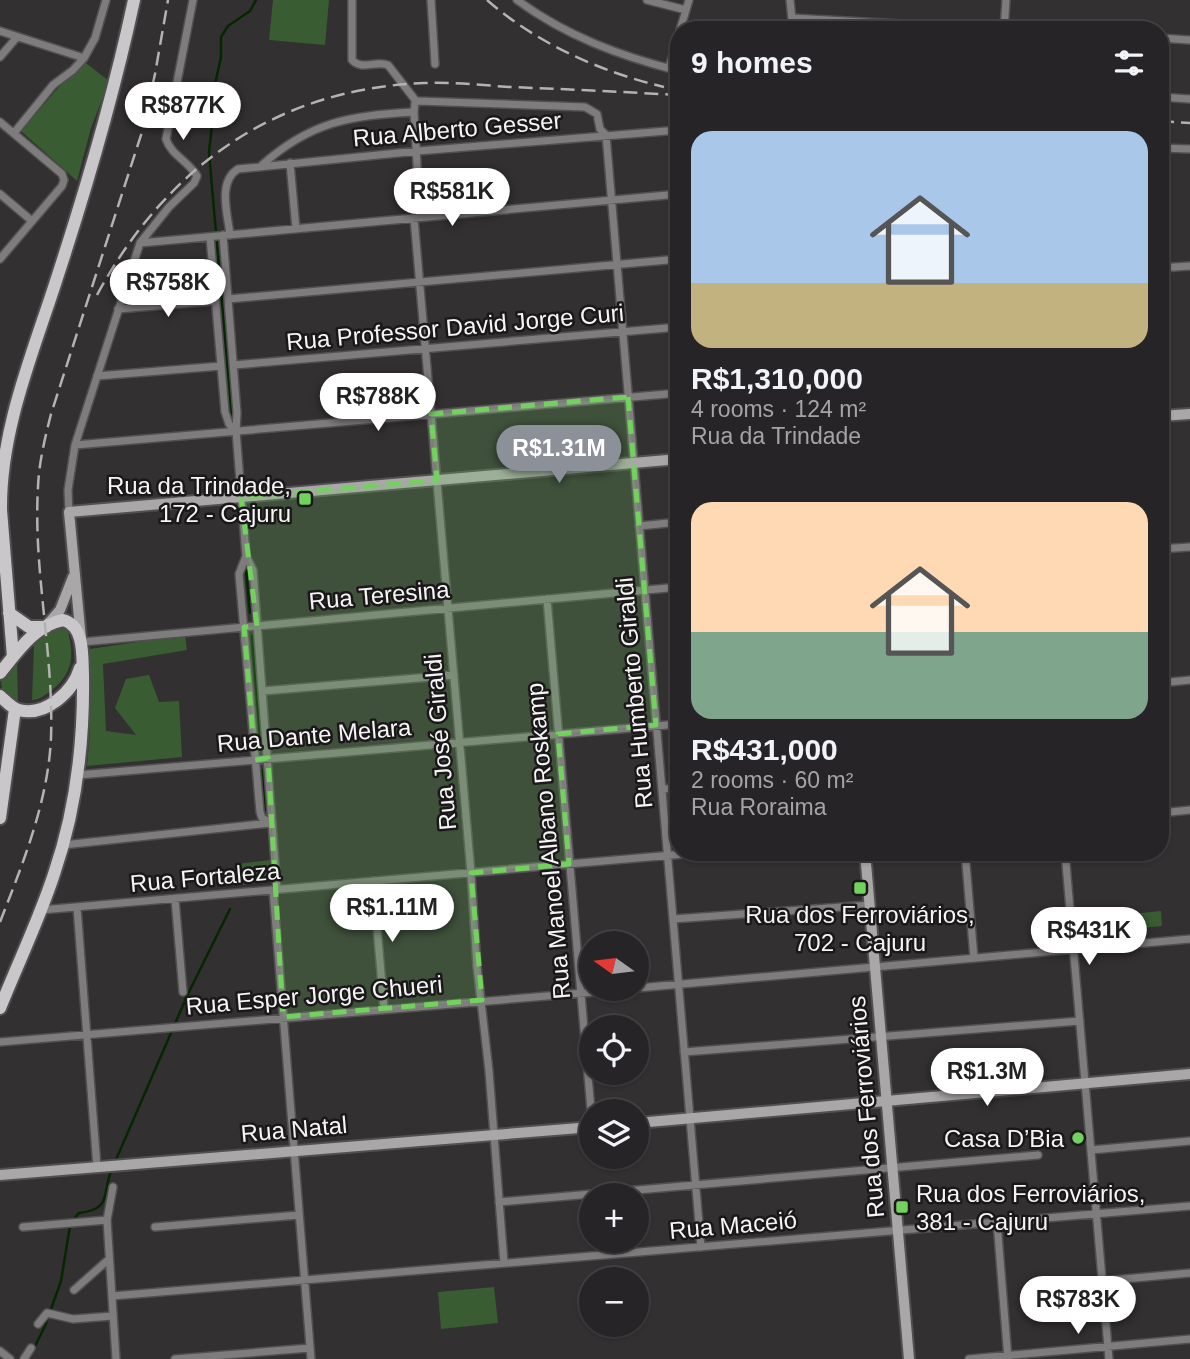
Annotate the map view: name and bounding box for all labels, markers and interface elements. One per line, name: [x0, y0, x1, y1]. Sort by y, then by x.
icon: filters: [1110, 44, 1148, 82]
text: 9 homes: [691, 46, 813, 79]
pin: R$877K: [126, 82, 240, 142]
text: R$877K: [141, 92, 225, 118]
street label: Rua Alberto Gesser: [352, 106, 563, 152]
pin: R$581K: [395, 168, 509, 228]
icon: home: [857, 177, 983, 303]
text: R$581K: [410, 178, 494, 204]
pin: R$758K: [111, 260, 225, 319]
text: R$758K: [126, 269, 210, 295]
street label: Rua Professor David Jorge Curi: [285, 299, 625, 355]
text: R$1,310,000: [691, 362, 863, 395]
pin: R$788K: [321, 374, 435, 433]
text: R$788K: [336, 383, 420, 409]
text: 4 rooms · 124 m²: [691, 396, 866, 422]
text: Rua da Trindade: [691, 423, 861, 449]
pin: R$1.31M: [494, 426, 624, 485]
text: R$1.31M: [512, 435, 606, 461]
place label: Rua da Trindade, 172 - Cajuru: [107, 472, 291, 527]
marker: Rua da Trindade, 172 - Cajuru: [297, 491, 313, 507]
icon: home: [857, 548, 983, 674]
street label: Rua Teresina: [308, 575, 451, 615]
street label: Rua Humberto Giraldi: [610, 576, 658, 810]
street label: Rua José Giraldi: [419, 652, 461, 832]
street label: Rua Manoel Albano Roskamp: [521, 682, 575, 1000]
street label: Rua Dante Melara: [216, 713, 413, 757]
text: R$431,000: [691, 733, 838, 766]
text: 2 rooms · 60 m²: [691, 767, 853, 793]
text: Rua Roraima: [691, 794, 827, 820]
street label: Rua Fortaleza: [129, 857, 282, 897]
marker: Rua dos Ferroviários, 702 - Cajuru: [852, 880, 868, 896]
pin: R$1.11M: [327, 884, 457, 944]
text: R$1.11M: [346, 894, 438, 920]
place label: Rua dos Ferroviários, 702 - Cajuru: [745, 901, 975, 956]
pin: R$431K: [1032, 908, 1146, 967]
text: R$431K: [1047, 917, 1131, 943]
north arrow: [579, 931, 649, 1001]
map controls: [579, 931, 649, 1337]
street label: Rua Esper Jorge Chueri: [185, 970, 443, 1020]
street label: Rua dos Ferroviários: [843, 995, 889, 1219]
button: locate: [579, 1015, 649, 1085]
pin: R$1.3M: [930, 1048, 1044, 1108]
text: R$1.3M: [947, 1058, 1027, 1084]
button: layers: [579, 1099, 649, 1169]
street label: Rua Natal: [240, 1111, 348, 1147]
place label: Casa D’Bia: [944, 1125, 1065, 1152]
marker: Casa D’Bia: [1070, 1130, 1086, 1146]
place label: Rua dos Ferroviários, 381 - Cajuru: [916, 1180, 1145, 1235]
button: +: [579, 1183, 649, 1253]
marker: Rua dos Ferroviários, 381 - Cajuru: [894, 1199, 910, 1215]
street label: Rua Maceió: [668, 1206, 798, 1244]
button: −: [579, 1267, 649, 1337]
pin: R$783K: [1021, 1276, 1135, 1336]
text: R$783K: [1036, 1286, 1120, 1312]

